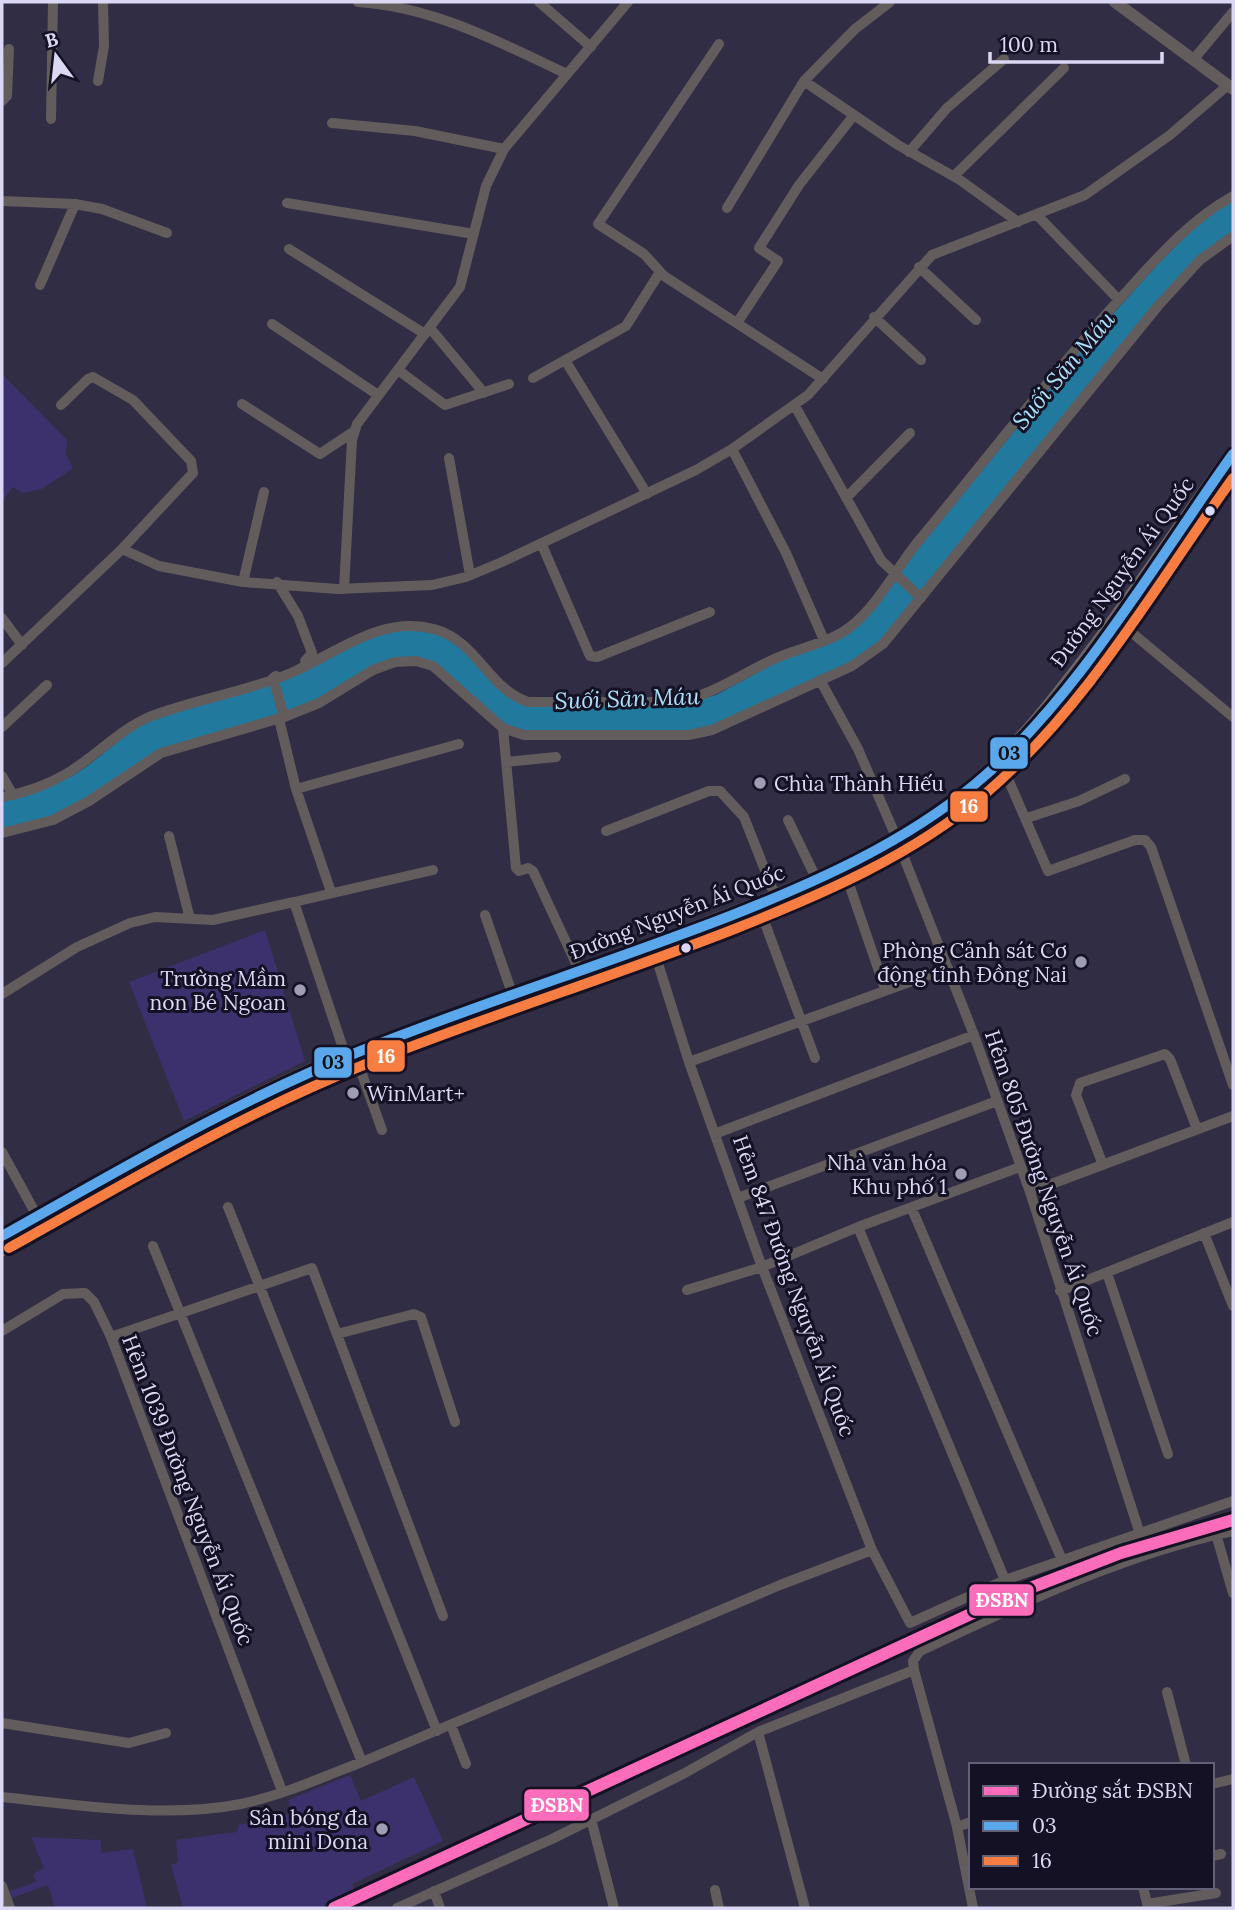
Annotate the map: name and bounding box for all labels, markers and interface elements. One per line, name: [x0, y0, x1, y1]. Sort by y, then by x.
north arrow: [21, 21, 91, 91]
scale bar: [990, 21, 1162, 65]
text: B: [42, 26, 61, 53]
text: 100 m: [1000, 31, 1058, 58]
water label: Suối Săn Máu: [1005, 305, 1121, 435]
street label: Đường Nguyễn Ái Quốc: [1044, 472, 1200, 672]
unlabelled marker: [1203, 504, 1217, 518]
water label: Suối Săn Máu: [554, 681, 700, 715]
line badge: 03: [989, 736, 1029, 770]
text: 03: [998, 741, 1020, 765]
place label: Chùa Thành Hiếu: [774, 770, 944, 797]
marker: Chùa Thành Hiếu: [752, 775, 768, 791]
line badge: 16: [949, 790, 989, 823]
text: 16: [960, 794, 978, 818]
street label: Đường Nguyễn Ái Quốc: [566, 858, 788, 966]
place label: Phòng Cảnh sát Cơ động tỉnh Đồng Nai: [877, 937, 1067, 988]
unlabelled marker: [679, 941, 693, 955]
marker: Phòng Cảnh sát Cơ động tỉnh Đồng Nai: [1073, 954, 1089, 970]
place label: Trường Mầm non Bé Ngoan: [149, 965, 286, 1016]
marker: Trường Mầm non Bé Ngoan: [292, 982, 308, 998]
street label: Hẻm 805 Đường Nguyễn Ái Quốc: [979, 1026, 1109, 1340]
line badge: 16: [366, 1039, 406, 1073]
text: 16: [377, 1044, 395, 1068]
line badge: 03: [313, 1046, 353, 1079]
text: 03: [322, 1050, 344, 1074]
place label: WinMart+: [367, 1080, 465, 1107]
marker: WinMart+: [345, 1085, 361, 1101]
street label: Hẻm 847 Đường Nguyễn Ái Quốc: [727, 1132, 861, 1440]
place label: Nhà văn hóa Khu phố 1: [827, 1149, 947, 1200]
marker: Nhà văn hóa Khu phố 1: [953, 1166, 969, 1182]
street label: Hẻm 1039 Đường Nguyễn Ái Quốc: [116, 1331, 260, 1649]
line badge: ĐSBN: [968, 1583, 1035, 1617]
text: ĐSBN: [976, 1588, 1029, 1612]
legend: [969, 1763, 1214, 1889]
text: Đường sắt ĐSBN: [1032, 1777, 1193, 1804]
line badge: ĐSBN: [523, 1788, 590, 1822]
text: ĐSBN: [531, 1793, 584, 1817]
place label: Sân bóng đa mini Dona: [249, 1804, 368, 1855]
text: 03: [1032, 1812, 1057, 1839]
marker: Sân bóng đa mini Dona: [374, 1821, 390, 1837]
text: 16: [1032, 1847, 1052, 1874]

